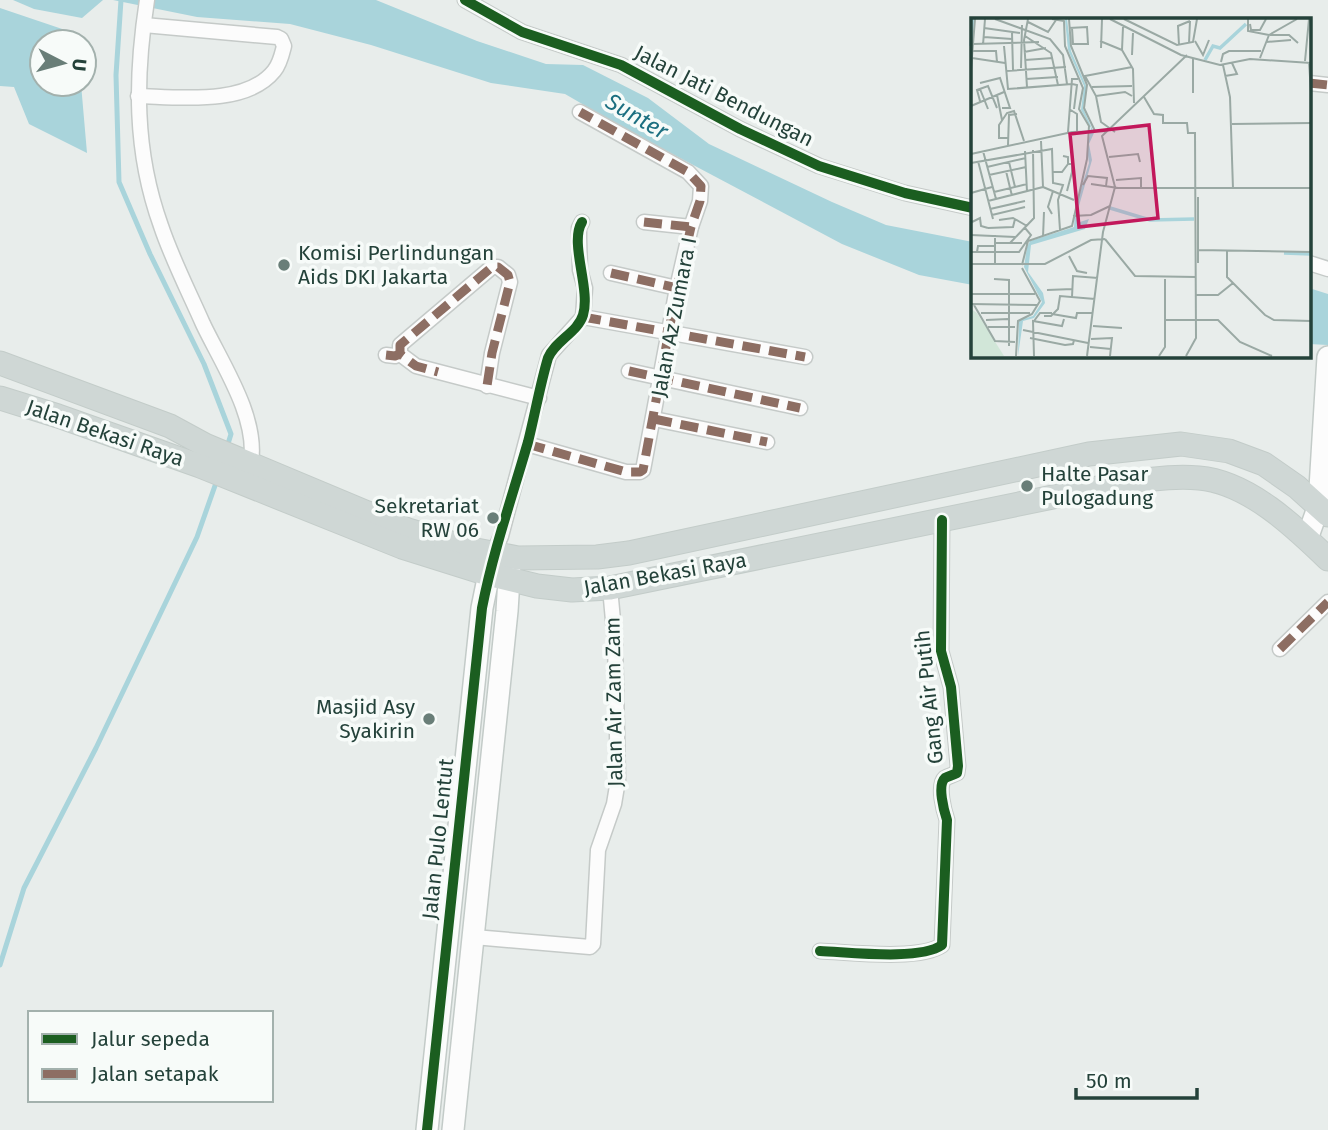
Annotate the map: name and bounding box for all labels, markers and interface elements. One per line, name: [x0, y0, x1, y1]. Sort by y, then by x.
inset map: [971, 18, 1310, 357]
north arrow: [28, 28, 98, 98]
street label: Jalan Jati Bendungan: [630, 40, 818, 152]
text: U: [67, 57, 91, 72]
water label: Sunter: [600, 87, 674, 146]
street label: Jalan Az Zumara I: [646, 235, 702, 399]
place label: Komisi Perlindungan Aids DKI Jakarta: [298, 240, 494, 290]
marker: Komisi Perlindungan Aids DKI Jakarta: [276, 257, 292, 273]
street label: Jalan Bekasi Raya: [23, 394, 187, 472]
place label: Halte Pasar Pulogadung: [1041, 461, 1153, 511]
marker: Halte Pasar Pulogadung: [1019, 478, 1035, 494]
place label: Sekretariat RW 06: [375, 493, 479, 543]
marker: Sekretariat RW 06: [485, 510, 501, 526]
street label: Jalan Bekasi Raya: [581, 547, 749, 601]
street label: Jalan Air Zam Zam: [600, 617, 628, 787]
street label: Gang Air Putih: [909, 629, 949, 765]
place label: Masjid Asy Syakirin: [316, 694, 416, 744]
marker: Masjid Asy Syakirin: [421, 711, 437, 727]
street label: Jalan Pulo Lentut: [417, 757, 459, 921]
legend: [28, 1011, 273, 1102]
text: Jalur sepeda: [91, 1026, 210, 1052]
scale bar: [1076, 1056, 1197, 1100]
text: Jalan setapak: [91, 1061, 219, 1087]
text: 50 m: [1086, 1068, 1132, 1094]

